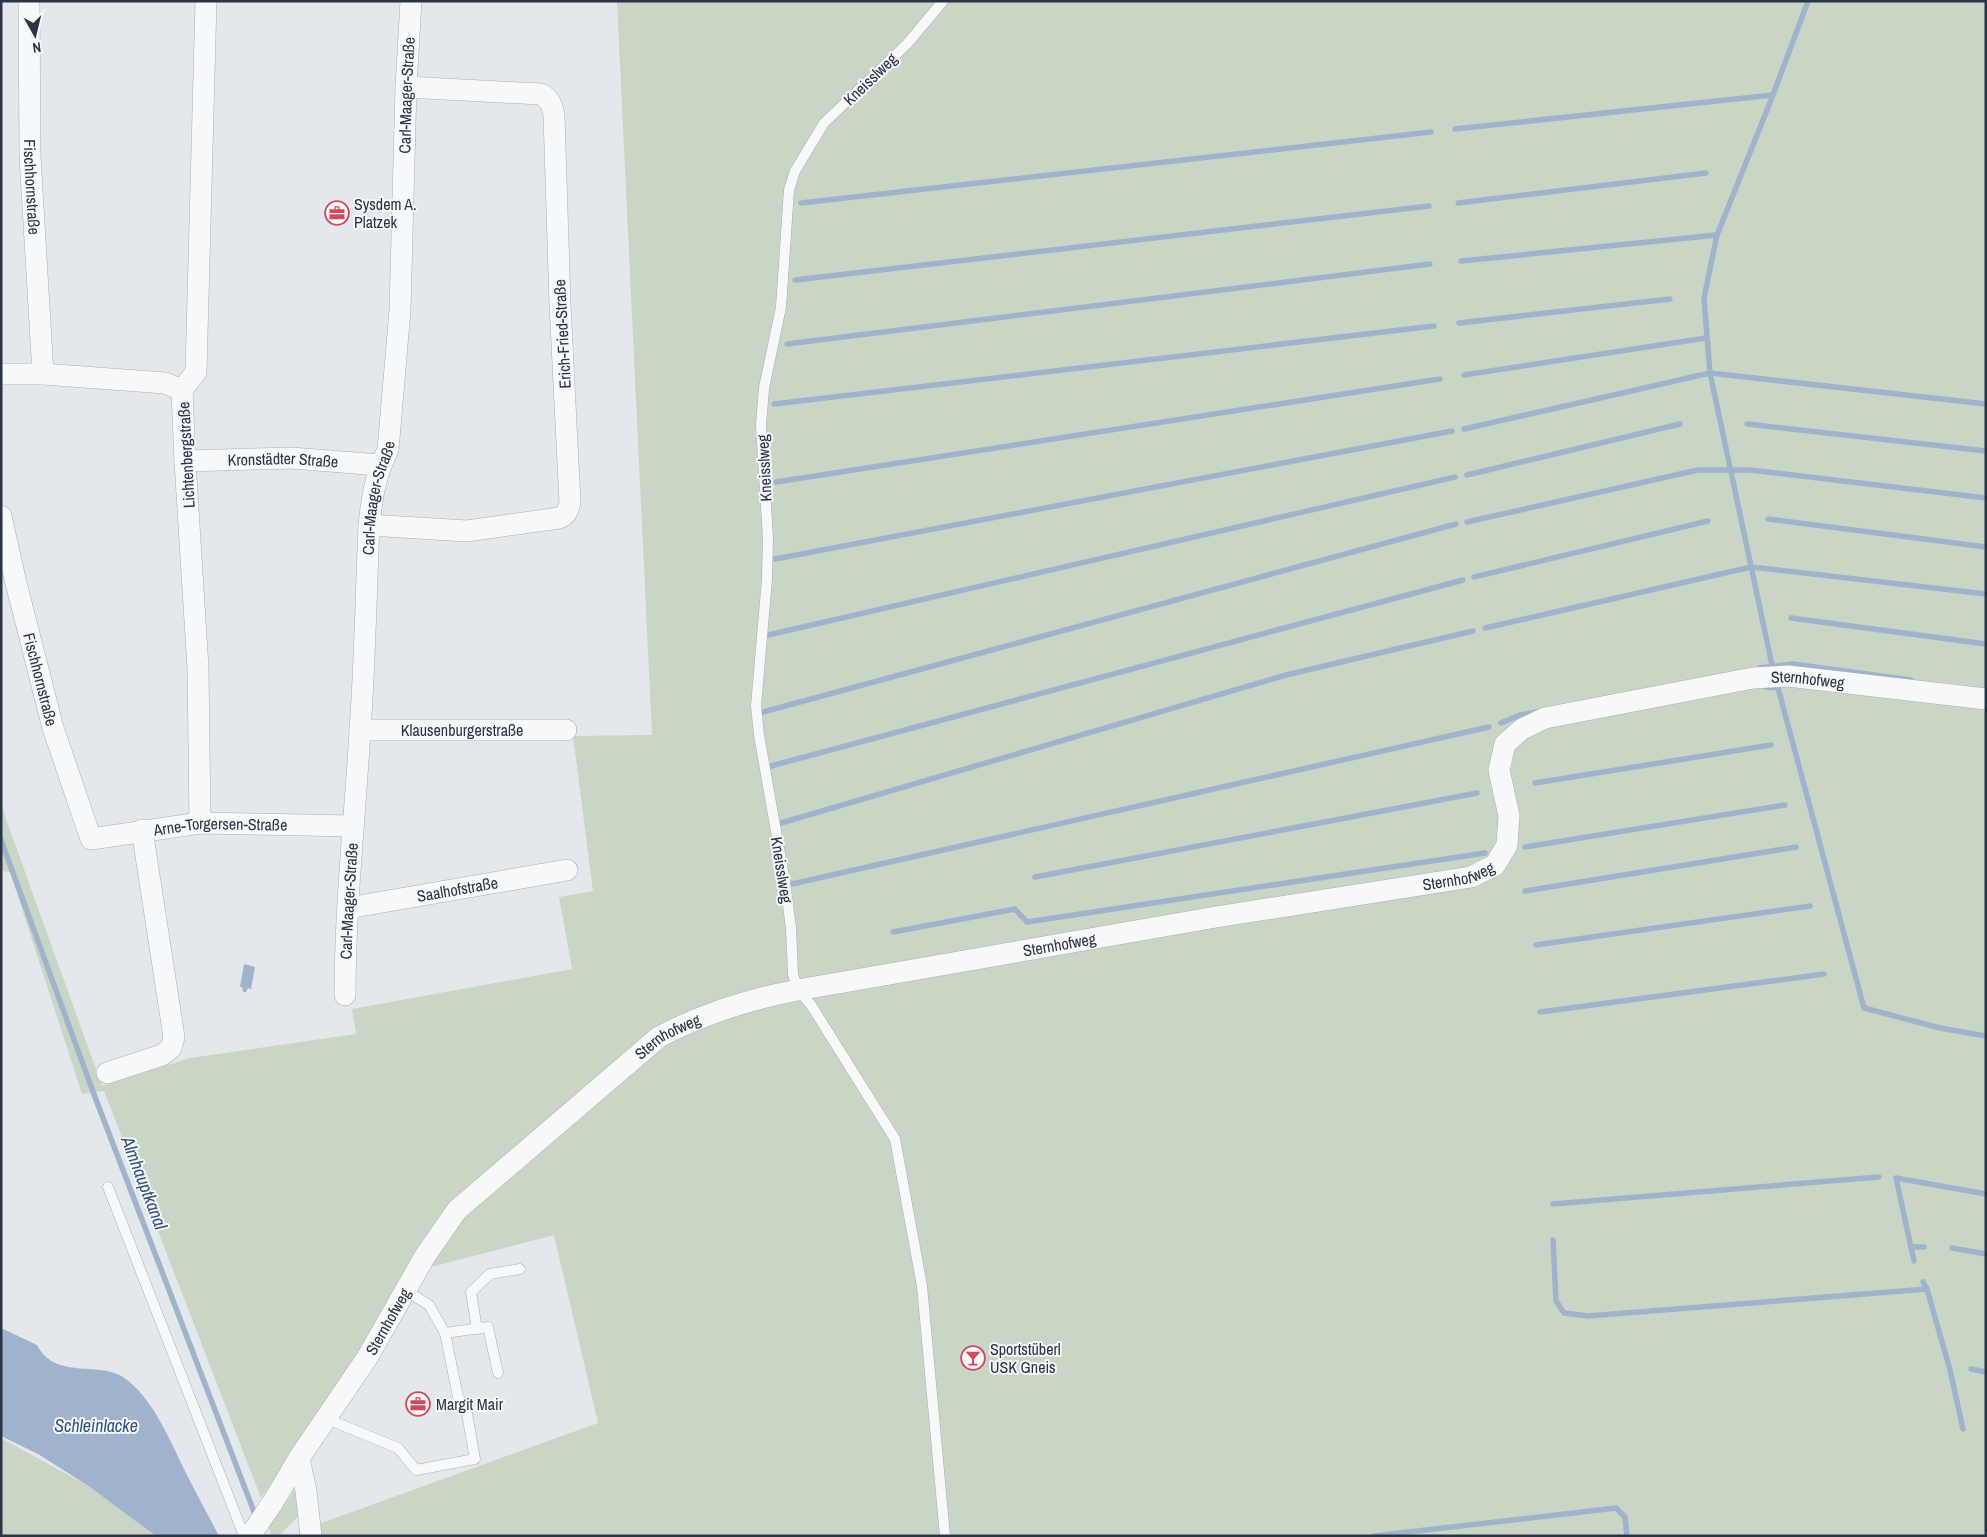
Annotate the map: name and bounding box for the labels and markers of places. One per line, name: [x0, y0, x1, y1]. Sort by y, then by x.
place label: Sysdem A. Platzek: [354, 193, 417, 233]
office icon: Sysdem A. Platzek: [324, 200, 350, 226]
place label: Sportstüberl USK Gneis: [990, 1338, 1061, 1378]
bar icon: Sportstüberl USK Gneis: [960, 1345, 986, 1371]
office icon: Margit Mair: [405, 1391, 431, 1417]
place label: Margit Mair: [436, 1393, 504, 1415]

